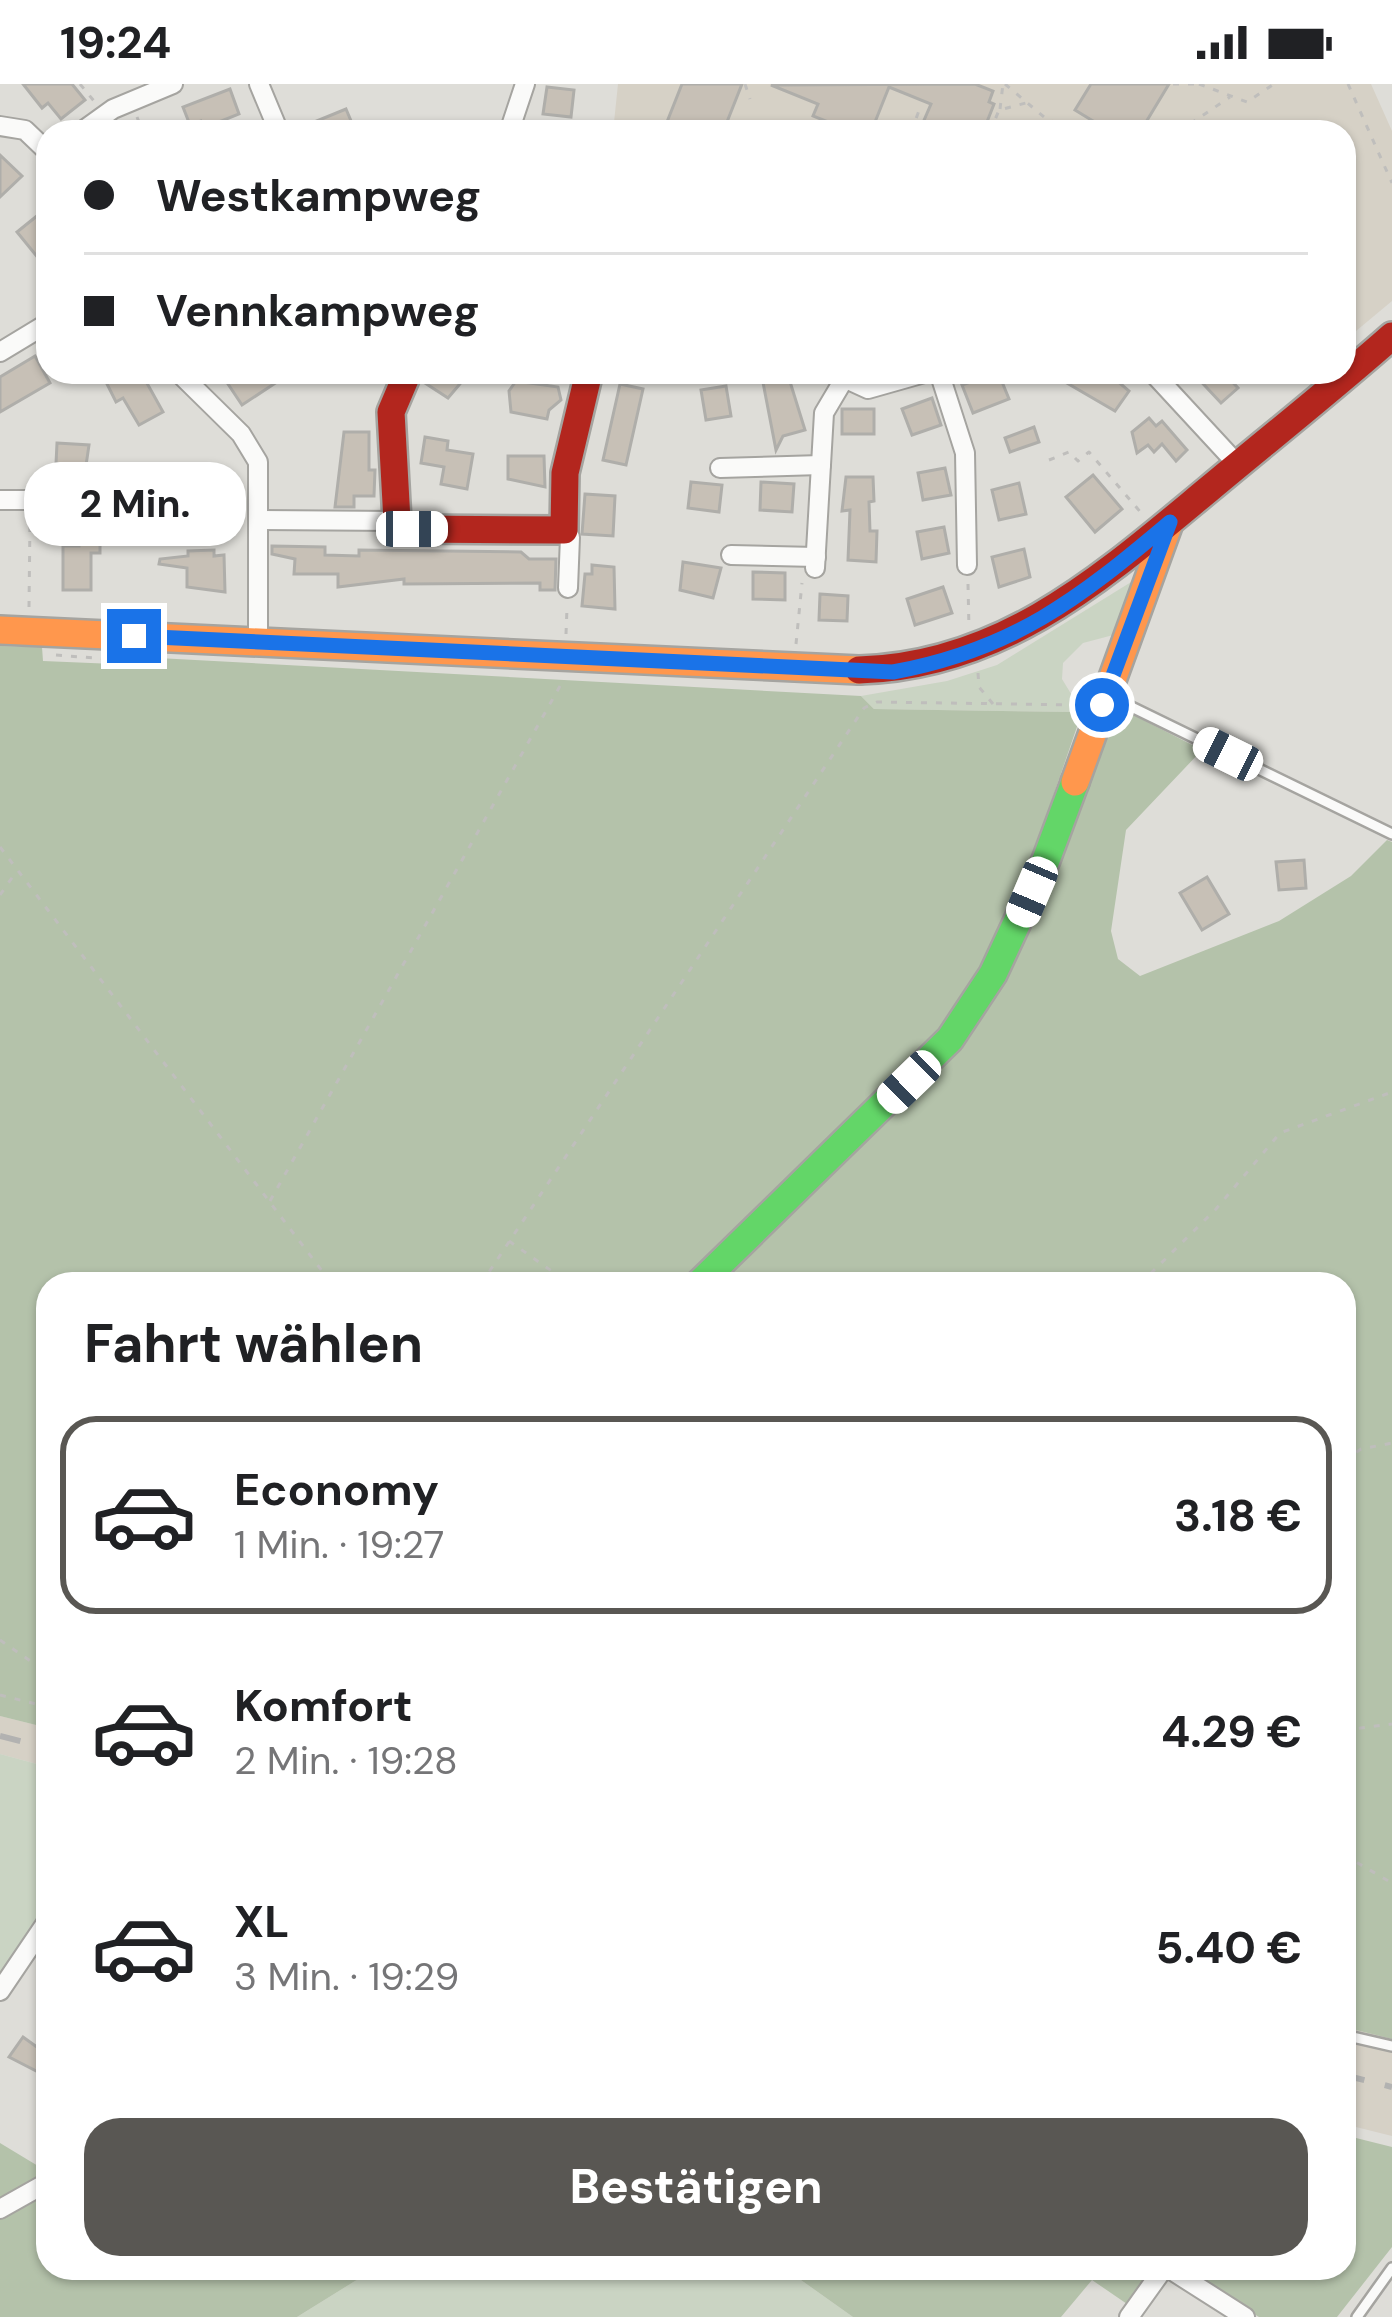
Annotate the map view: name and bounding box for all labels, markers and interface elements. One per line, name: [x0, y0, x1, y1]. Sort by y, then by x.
text: 19:24: [60, 13, 171, 72]
text: Westkampweg: [156, 166, 481, 225]
text: Vennkampweg: [156, 281, 480, 340]
callout: 2 Min.: [23, 462, 245, 546]
text: 2 Min.: [80, 478, 190, 529]
car: [376, 511, 448, 547]
route end: [107, 609, 161, 663]
route start: [1075, 678, 1129, 732]
car: [1188, 722, 1268, 786]
car: [1001, 852, 1063, 932]
car: [871, 1044, 947, 1120]
text: Fahrt wählen: [84, 1308, 423, 1379]
text: Economy: [234, 1460, 439, 1519]
icon: car: [90, 1461, 198, 1569]
text: 3.18 €: [1174, 1486, 1302, 1545]
text: 1 Min. · 19:27: [234, 1519, 444, 1570]
text: Komfort: [234, 1676, 412, 1735]
icon: car: [90, 1677, 198, 1785]
text: 4.29 €: [1161, 1702, 1302, 1761]
text: 2 Min. · 19:28: [234, 1735, 458, 1786]
text: XL: [234, 1892, 289, 1951]
icon: car: [90, 1893, 198, 2001]
text: 5.40 €: [1156, 1918, 1302, 1977]
text: 3 Min. · 19:29: [234, 1951, 459, 2002]
button: Bestätigen: [84, 2118, 1308, 2256]

